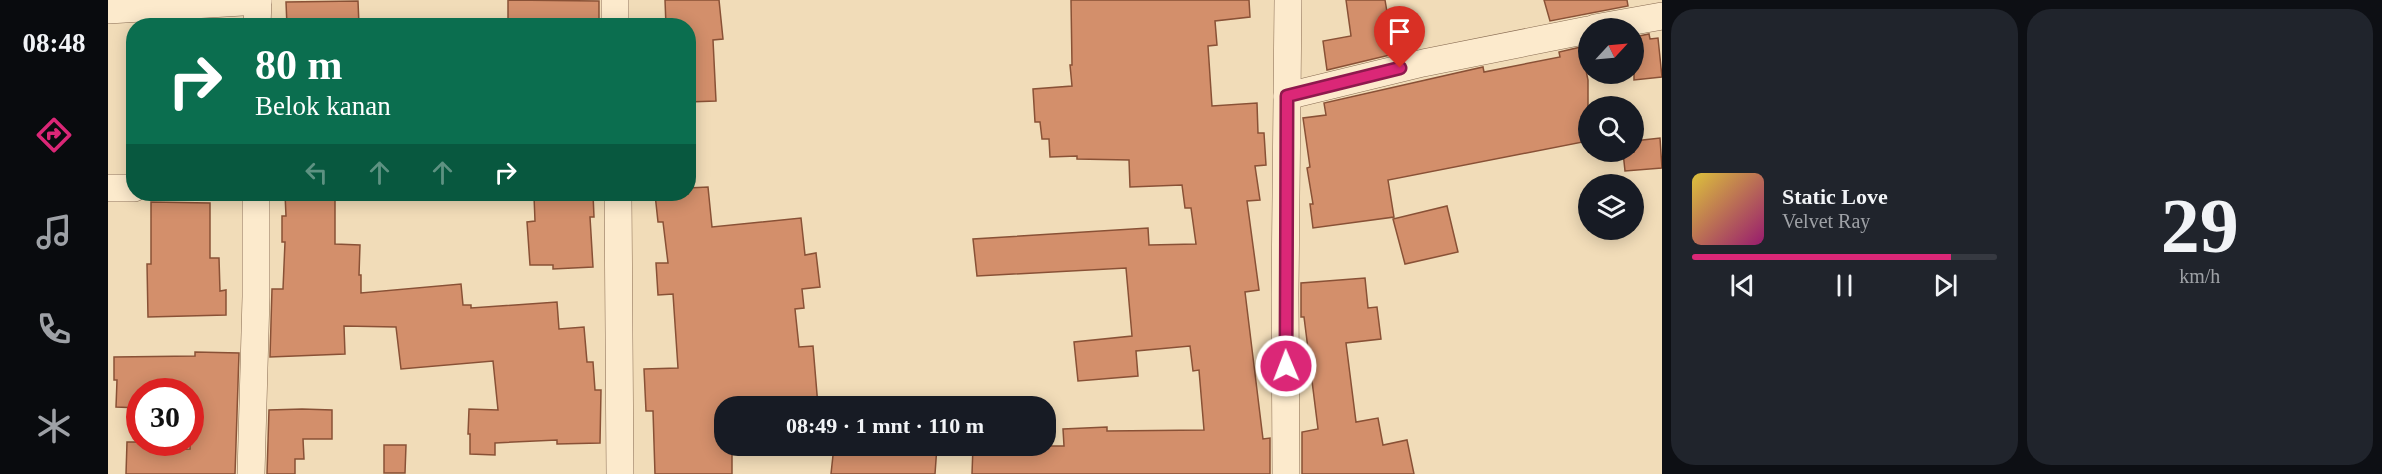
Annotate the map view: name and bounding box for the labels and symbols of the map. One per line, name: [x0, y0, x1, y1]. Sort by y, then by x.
pin: [1374, 6, 1425, 68]
north arrow: [1578, 18, 1644, 84]
position arrow: [1254, 334, 1318, 398]
speed limit sign: 30: [126, 378, 204, 456]

